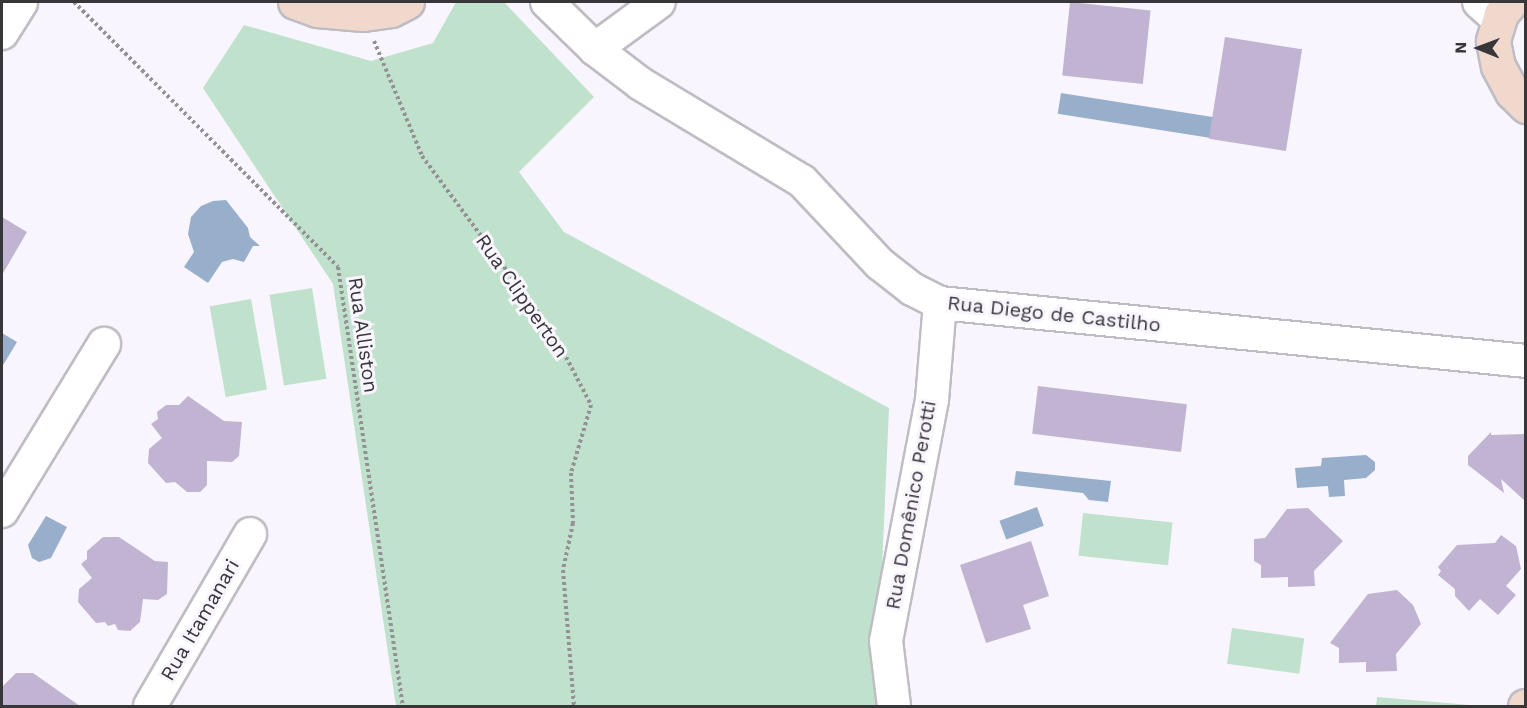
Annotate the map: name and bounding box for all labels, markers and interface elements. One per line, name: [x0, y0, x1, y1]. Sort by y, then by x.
north arrow: [1449, 18, 1509, 78]
text: N: [1451, 42, 1470, 54]
street label: Rua Clipperton: [470, 229, 574, 363]
street label: Rua Alliston: [343, 275, 383, 395]
street label: Rua Diego de Castilho: [946, 291, 1162, 337]
street label: Rua Domênico Perotti: [881, 398, 941, 612]
street label: Rua Itamanari: [155, 555, 245, 685]

